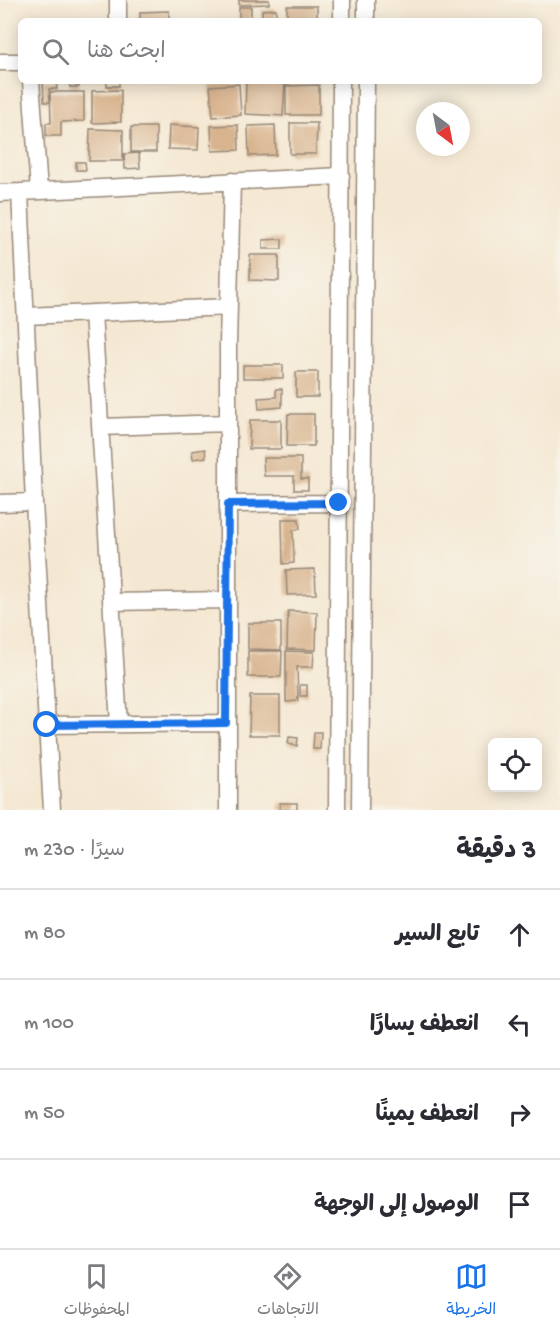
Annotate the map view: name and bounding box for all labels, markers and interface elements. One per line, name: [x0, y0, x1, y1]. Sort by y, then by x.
search box: [18, 18, 542, 84]
icon: search: [39, 35, 72, 68]
text: ابحث هنا: [87, 40, 166, 66]
north arrow: [416, 102, 470, 156]
route end: [325, 489, 351, 515]
route start: [33, 711, 59, 737]
map controls: [488, 738, 542, 792]
button: locate: [488, 738, 542, 792]
text: 3 دقيقة: [456, 837, 536, 868]
text: سيرًا · 230 m: [24, 840, 125, 863]
icon: ahead: [503, 918, 536, 951]
text: 80 m: [24, 923, 65, 946]
text: تابع السير: [395, 923, 479, 949]
icon: left: [503, 1008, 536, 1041]
text: 100 m: [24, 1013, 74, 1036]
text: انعطف يسارًا: [370, 1013, 479, 1039]
icon: right: [503, 1098, 536, 1131]
text: 50 m: [24, 1103, 65, 1126]
text: انعطف يمينًا: [376, 1103, 479, 1129]
icon: arrive: [503, 1188, 536, 1221]
text: الوصول إلى الوجهة: [314, 1193, 479, 1219]
tab: المحفوظات: [64, 1260, 130, 1323]
tab: الاتجاهات: [257, 1260, 319, 1323]
tab: الخريطة: [446, 1260, 496, 1323]

